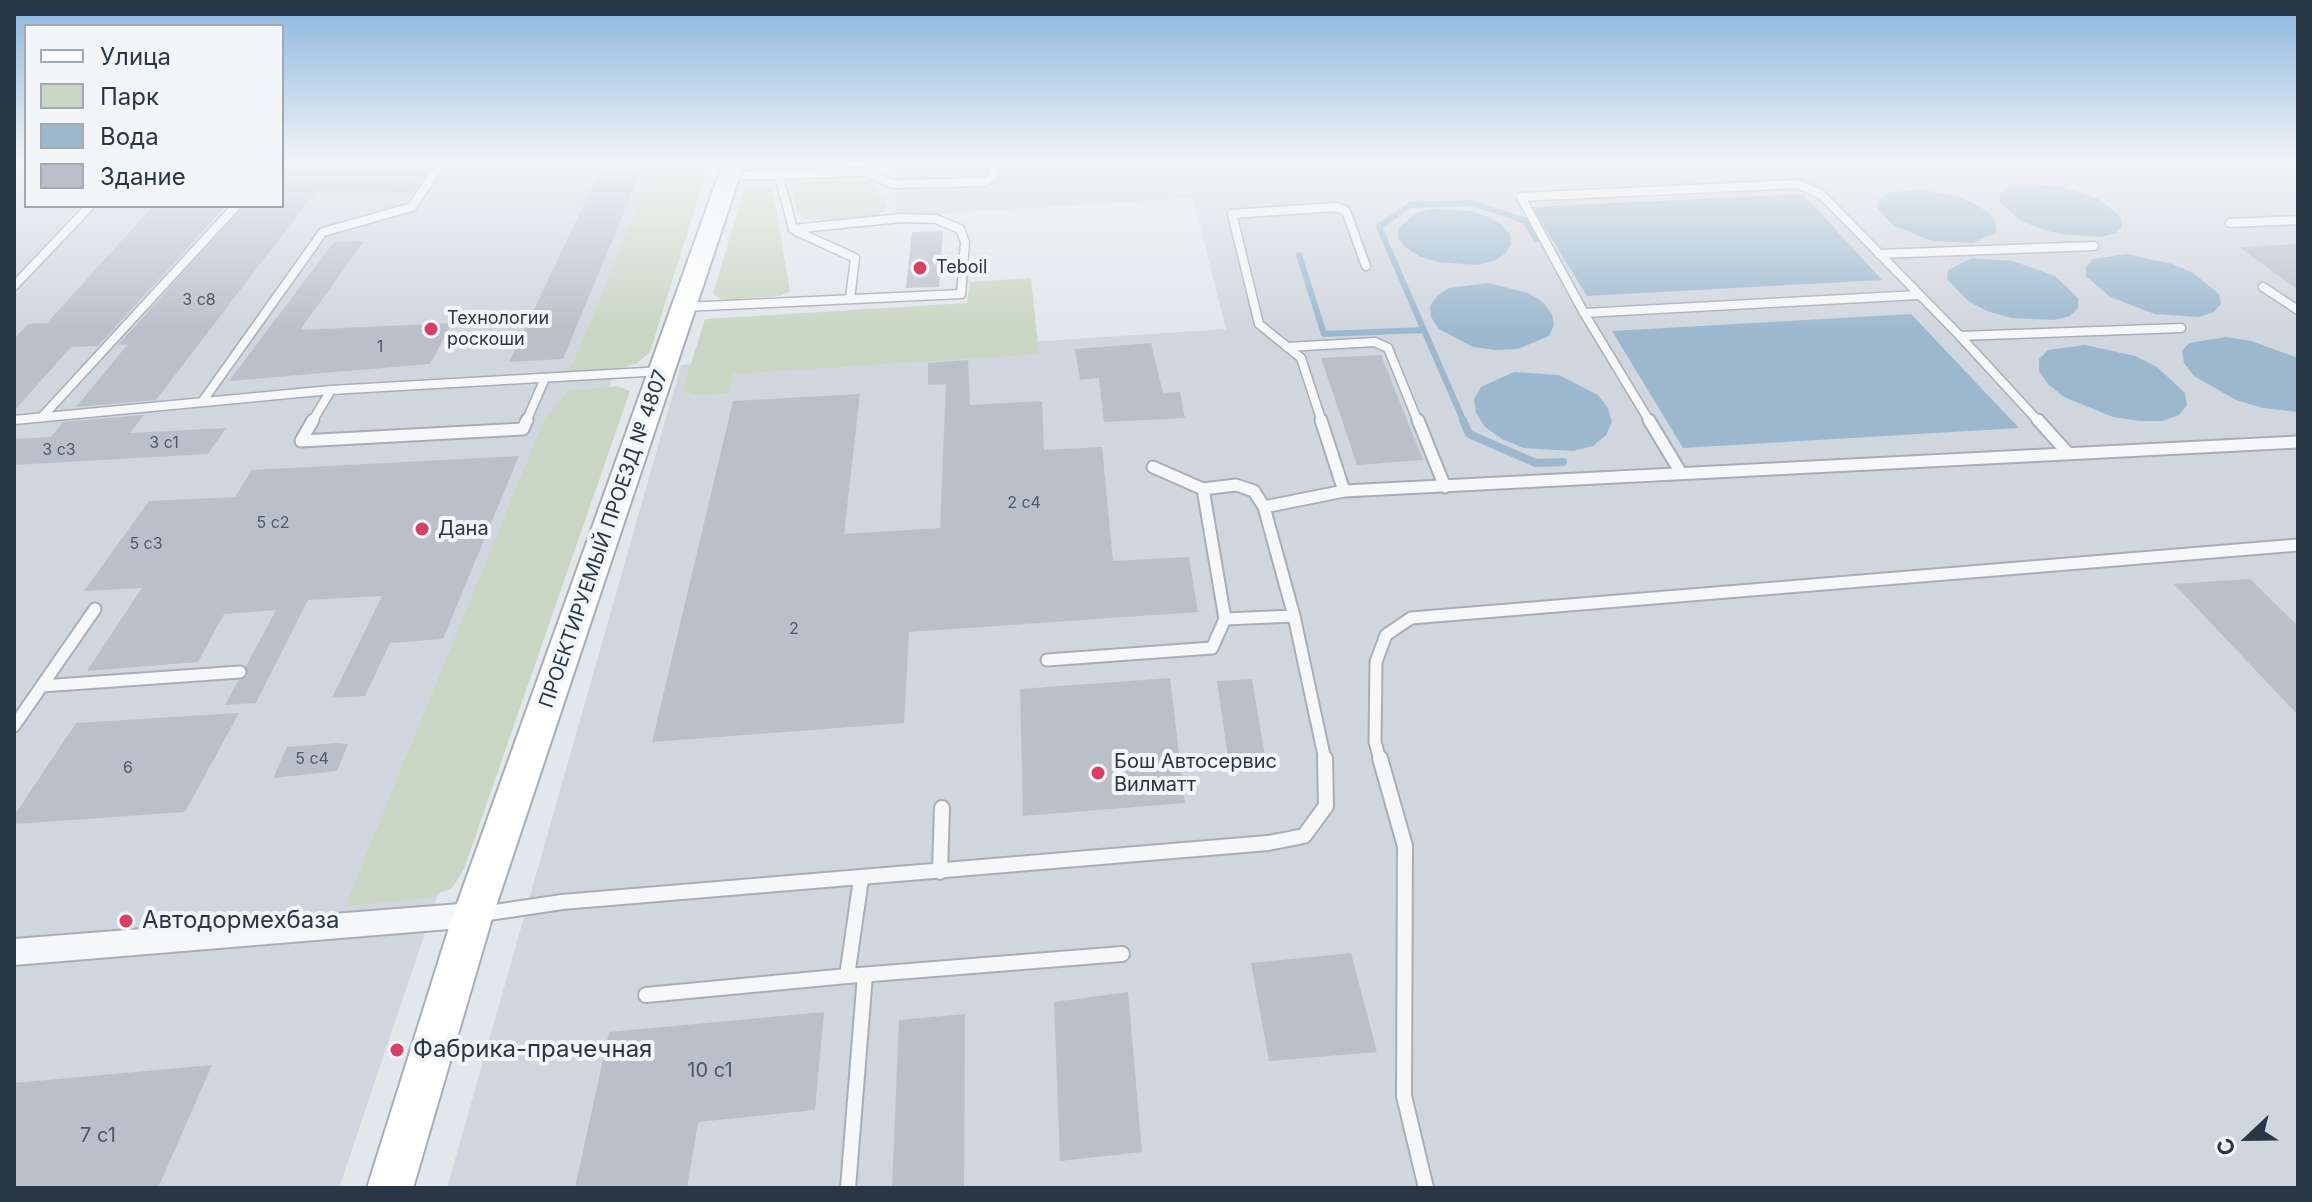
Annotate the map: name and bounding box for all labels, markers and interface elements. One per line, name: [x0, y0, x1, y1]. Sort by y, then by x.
legend: [24, 24, 284, 208]
text: Улица: [100, 42, 171, 71]
text: Парк: [100, 82, 159, 111]
text: Вода: [100, 122, 159, 151]
text: Здание: [100, 162, 186, 191]
place label: Teboil: [936, 257, 987, 279]
marker: Teboil: [911, 259, 929, 277]
house number: 3 с8: [182, 290, 216, 310]
place label: Технологии роскоши: [447, 308, 549, 350]
marker: Технологии роскоши: [422, 320, 440, 338]
house number: 1: [377, 337, 383, 357]
street label: ПРОЕКТИРУЕМЫЙ ПРОЕЗД № 4807: [535, 367, 673, 711]
house number: 3 с1: [149, 433, 179, 453]
house number: 3 с3: [42, 440, 76, 460]
house number: 2 с4: [1007, 493, 1041, 513]
house number: 5 с2: [256, 513, 290, 533]
place label: Дана: [438, 517, 489, 541]
marker: Дана: [413, 520, 431, 538]
house number: 5 с3: [129, 534, 163, 554]
house number: 2: [789, 619, 799, 639]
house number: 5 с4: [295, 749, 329, 769]
place label: Бош Автосервис Вилматт: [1114, 750, 1277, 797]
house number: 6: [123, 758, 133, 778]
marker: Бош Автосервис Вилматт: [1089, 764, 1107, 782]
place label: Автодормехбаза: [142, 907, 340, 935]
marker: Автодормехбаза: [117, 912, 135, 930]
place label: Фабрика-прачечная: [413, 1036, 652, 1064]
marker: Фабрика-прачечная: [388, 1041, 406, 1059]
house number: 10 с1: [687, 1059, 733, 1083]
north arrow: [2208, 1098, 2288, 1178]
house number: 7 с1: [80, 1124, 116, 1148]
text: С: [2211, 1135, 2241, 1159]

